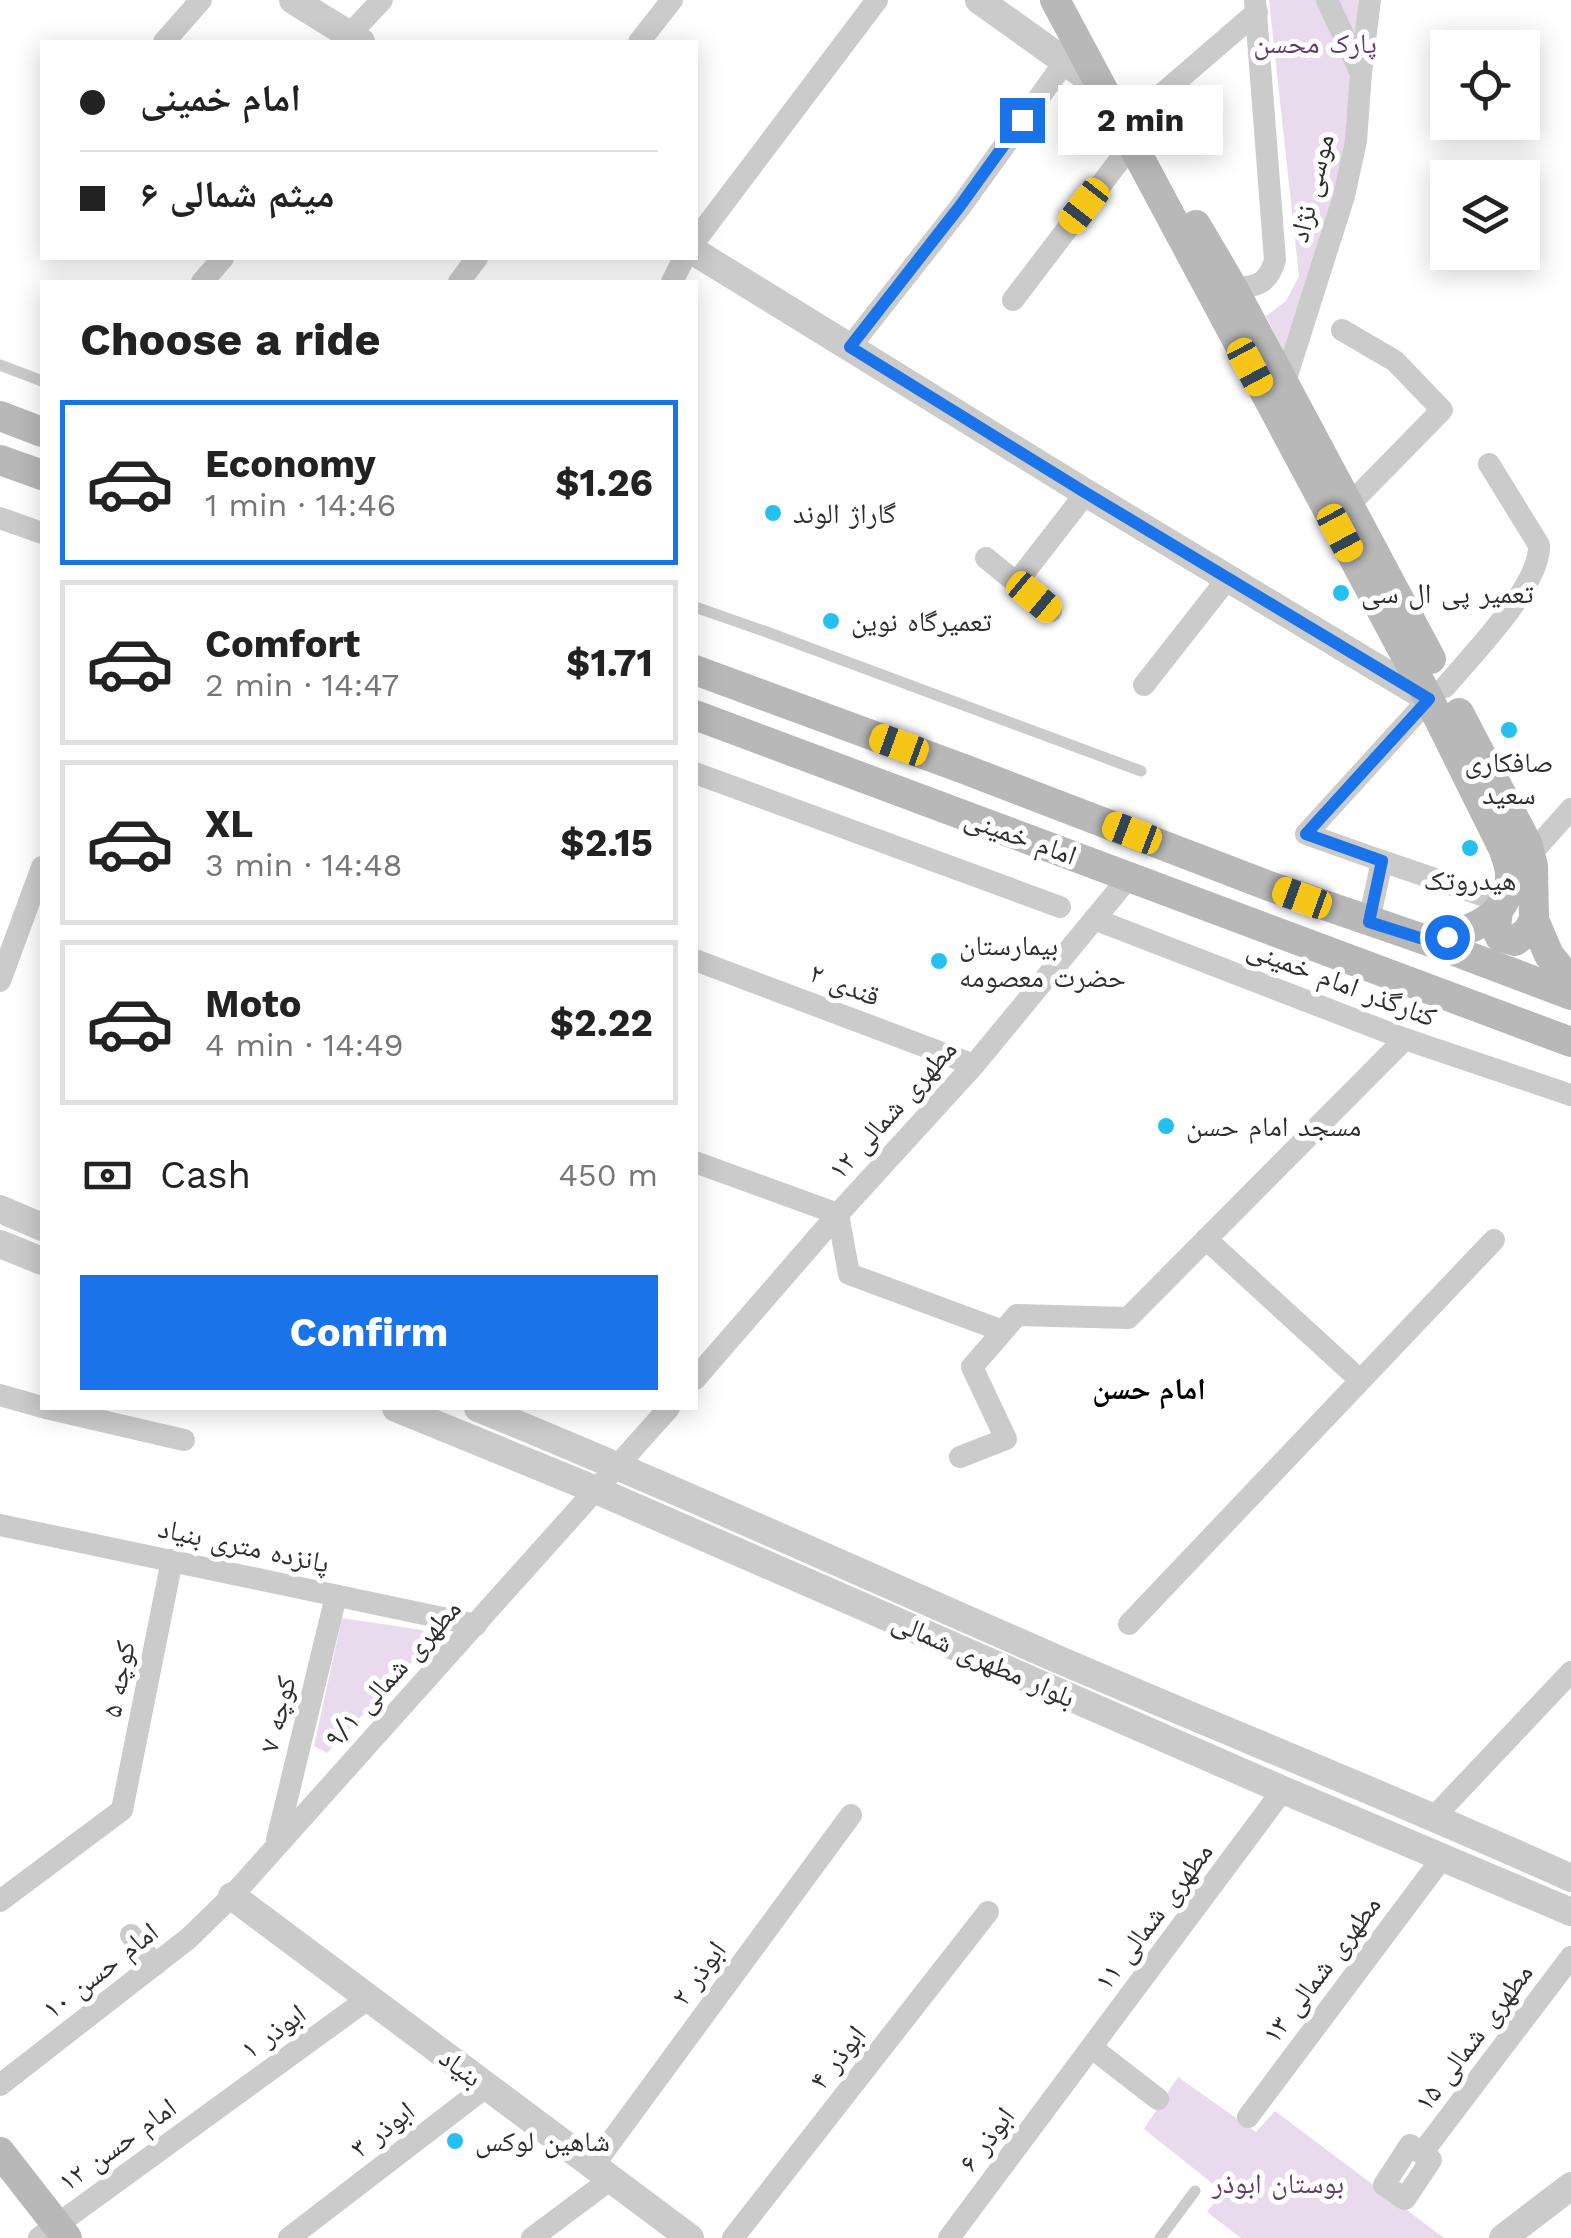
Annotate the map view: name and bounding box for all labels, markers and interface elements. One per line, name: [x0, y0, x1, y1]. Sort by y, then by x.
park label: پارک محسن: [1253, 27, 1377, 61]
map controls: [1430, 30, 1540, 270]
button: locate: [1430, 30, 1540, 140]
text: امام خمینی: [140, 76, 301, 120]
callout: 2 min: [1057, 85, 1222, 155]
route end: [1000, 98, 1045, 143]
text: 2 min: [1097, 101, 1184, 139]
street label: موسی نژاد: [1282, 131, 1342, 246]
button: layers: [1430, 160, 1540, 270]
text: میثم شمالی ۶: [140, 172, 334, 216]
car: [1054, 173, 1114, 239]
text: Choose a ride: [80, 313, 380, 366]
car: [1223, 333, 1277, 401]
icon: car: [85, 438, 175, 528]
text: Economy: [205, 442, 376, 486]
text: $1.26: [555, 461, 653, 505]
text: 1 min · 14:46: [205, 486, 396, 524]
place label: گاراژ الوند: [793, 497, 897, 530]
car: [1313, 499, 1367, 567]
marker: گاراژ الوند: [762, 502, 784, 524]
car: [1001, 566, 1067, 628]
place label: تعمیر پی ال سی: [1361, 577, 1534, 611]
marker: تعمیر پی ال سی: [1330, 582, 1352, 604]
place label: تعمیرگاه نوین: [851, 605, 992, 639]
marker: تعمیرگاه نوین: [820, 610, 842, 632]
icon: car: [85, 618, 175, 708]
text: Comfort: [205, 622, 360, 666]
text: $1.71: [566, 641, 653, 685]
text: 2 min · 14:47: [205, 666, 399, 704]
marker: صافکاری سعید: [1498, 719, 1520, 741]
car: [866, 721, 932, 769]
place label: صافکاری سعید: [1465, 746, 1553, 811]
icon: car: [85, 798, 175, 888]
street label: امام خمینی: [960, 801, 1081, 874]
text: XL: [205, 802, 253, 846]
car: [1099, 808, 1165, 858]
text: $2.15: [560, 821, 653, 865]
marker: هیدروتک: [1459, 837, 1481, 859]
text: 3 min · 14:48: [205, 846, 403, 884]
place label: هیدروتک: [1424, 864, 1516, 897]
car: [1269, 874, 1335, 922]
route start: [1425, 915, 1470, 960]
place label: بیمارستان حضرت معصومه: [959, 929, 1126, 994]
street label: کنارگذر امام خمینی: [1242, 931, 1441, 1036]
marker: بیمارستان حضرت معصومه: [928, 950, 950, 972]
street label: قندی ۲: [805, 956, 885, 1013]
icon: car: [85, 978, 175, 1068]
text: Moto: [205, 982, 301, 1026]
text: $2.22: [550, 1001, 653, 1045]
text: 4 min · 14:49: [205, 1026, 404, 1064]
street label: مطهری شمالی ۱۲: [821, 1033, 964, 1187]
place label: مسجد امام حسن: [1186, 1110, 1361, 1145]
marker: مسجد امام حسن: [1155, 1115, 1177, 1137]
icon: cash: [80, 1148, 135, 1203]
text: Cash: [160, 1153, 251, 1197]
text: 450 m: [559, 1156, 658, 1194]
button: Confirm: [80, 1275, 658, 1390]
district label: امام حسن: [1092, 1371, 1206, 1410]
street label: پانزده متری بنیاد: [155, 1511, 332, 1580]
street label: مطهری شمالی ۹/۱: [317, 1592, 468, 1755]
street label: بلوار مطهری شمالی: [887, 1604, 1080, 1715]
street label: کوچه ۵: [95, 1638, 142, 1720]
street label: کوچه ۷: [252, 1672, 303, 1756]
street label: مطهری شمالی ۱۱: [1087, 1836, 1220, 1997]
street label: مطهری شمالی ۱۳: [1255, 1889, 1388, 2050]
street label: امام حسن ۱۰: [36, 1915, 166, 2027]
street label: ابوذر ۲: [664, 1934, 733, 2012]
street label: مطهری شمالی ۱۵: [1407, 1957, 1540, 2118]
street label: ابوذر ۱: [234, 1997, 312, 2066]
street label: ابوذر ۴: [802, 2019, 873, 2096]
street label: بنیاد: [433, 2041, 488, 2094]
street label: امام حسن ۱۲: [52, 2091, 184, 2200]
street label: ابوذر ۳: [344, 2094, 421, 2165]
street label: ابوذر ۶: [952, 2101, 1021, 2178]
place label: شاهین لوکس: [475, 2125, 610, 2159]
marker: شاهین لوکس: [444, 2130, 466, 2152]
park label: بوستان ابوذر: [1211, 2167, 1344, 2200]

